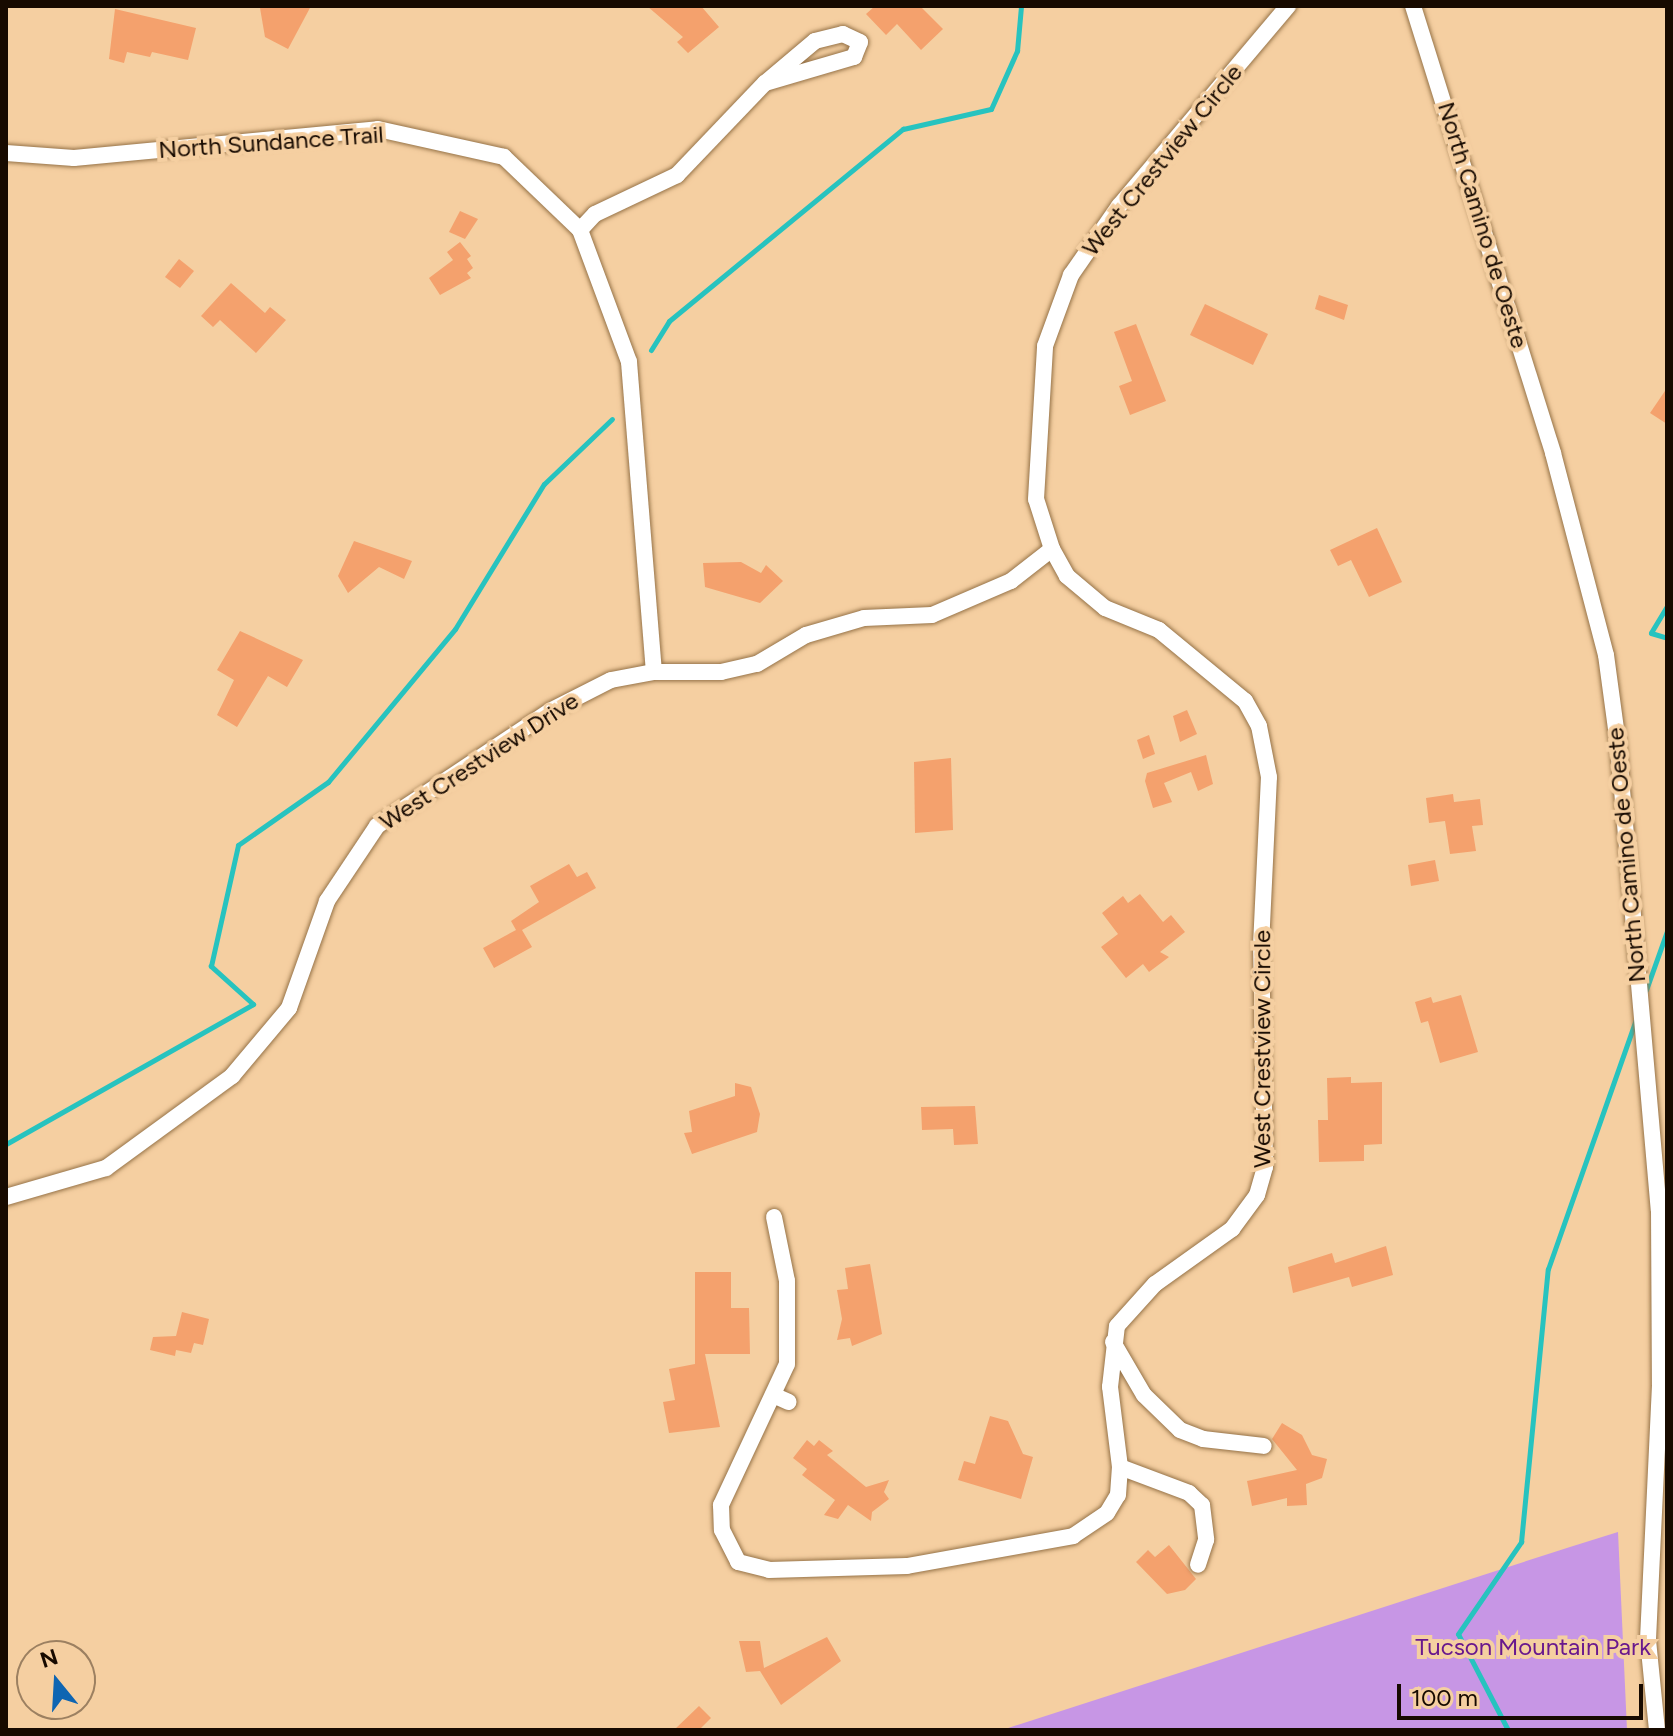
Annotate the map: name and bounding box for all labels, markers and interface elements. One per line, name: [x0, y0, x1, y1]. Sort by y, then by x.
street label: West Crestview Circle: [1076, 58, 1248, 262]
street label: North Camino de Oeste: [1432, 98, 1534, 352]
street label: North Sundance Trail: [157, 120, 385, 164]
street label: West Crestview Drive: [374, 686, 584, 836]
street label: North Camino de Oeste: [1601, 726, 1651, 984]
street label: West Crestview Circle: [1248, 930, 1276, 1168]
park label: Tucson Mountain Park: [1415, 1633, 1651, 1661]
north arrow: [16, 1640, 96, 1720]
text: N: [37, 1643, 61, 1674]
scale bar: [1401, 1668, 1647, 1718]
text: 100 m: [1411, 1683, 1478, 1712]

